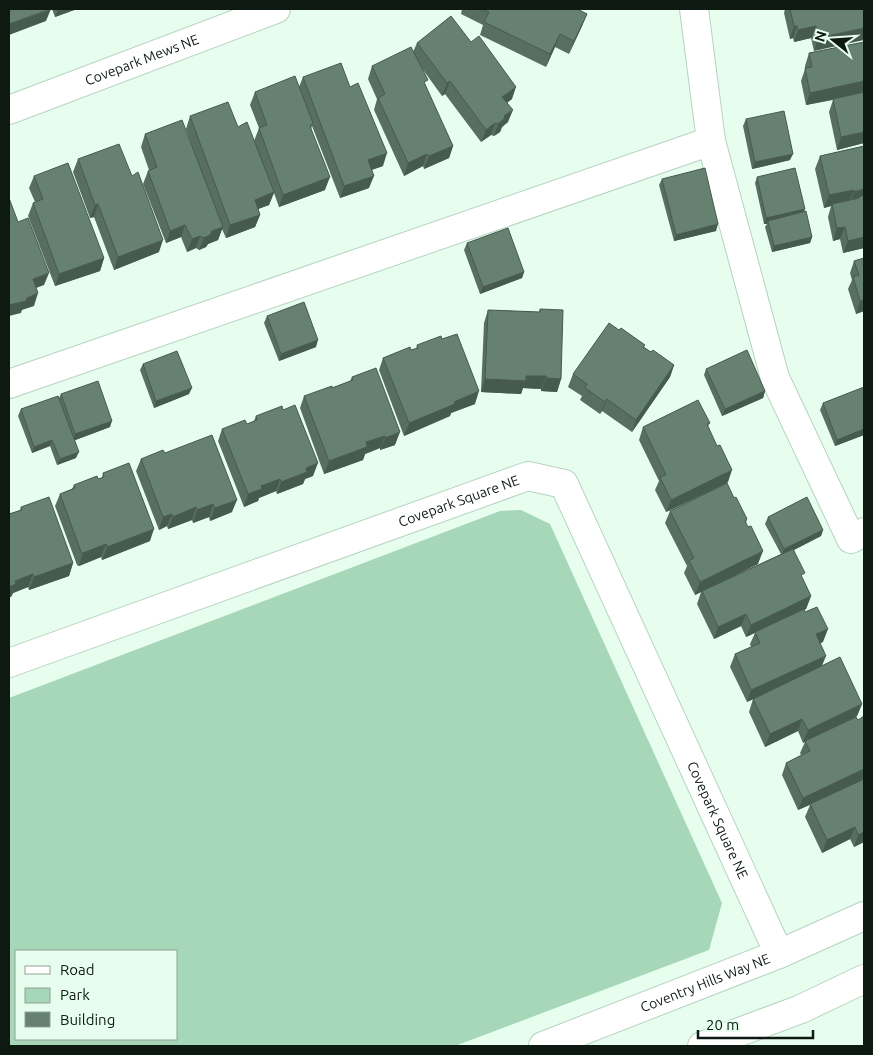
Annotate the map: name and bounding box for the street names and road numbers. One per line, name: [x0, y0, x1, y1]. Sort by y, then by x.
street label: Covepark Mews NE: [83, 31, 201, 89]
street label: Covepark Square NE: [396, 472, 521, 530]
street label: Covepark Square NE: [684, 759, 751, 881]
street label: Coventry Hills Way NE: [638, 950, 772, 1015]

